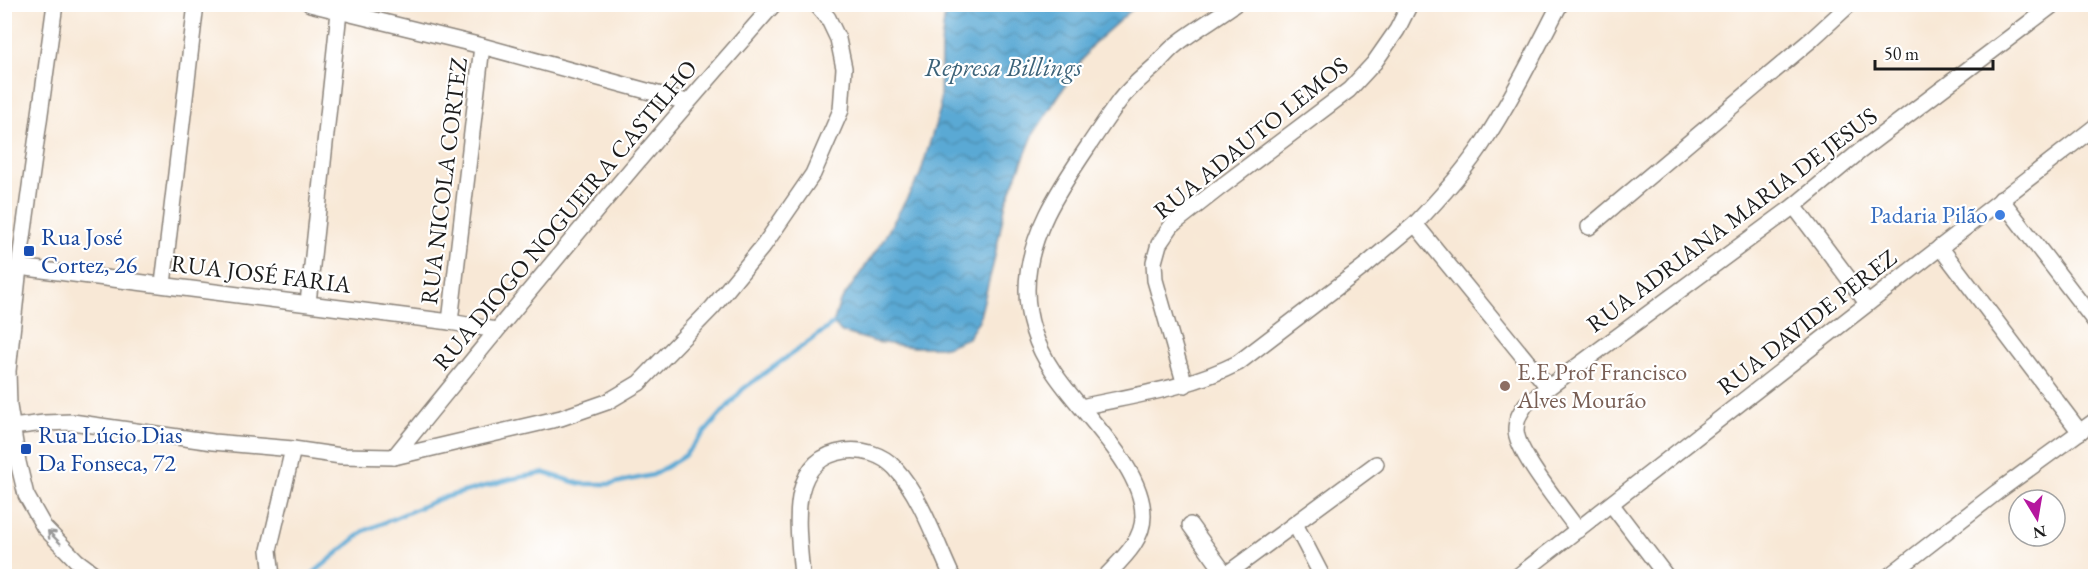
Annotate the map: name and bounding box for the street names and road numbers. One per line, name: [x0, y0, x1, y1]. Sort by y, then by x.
street label: RUA ADAUTO LEMOS: [1147, 49, 1354, 226]
street label: RUA DIOGO NOGUEIRA CASTILHO: [425, 53, 704, 376]
street label: RUA NICOLA CORTEZ: [413, 55, 474, 306]
street label: RUA ADRIANA MARIA DE JESUS: [1580, 100, 1883, 339]
street label: RUA DAVIDE PEREZ: [1711, 242, 1903, 401]
street label: RUA JOSÉ FARIA: [169, 247, 353, 300]

